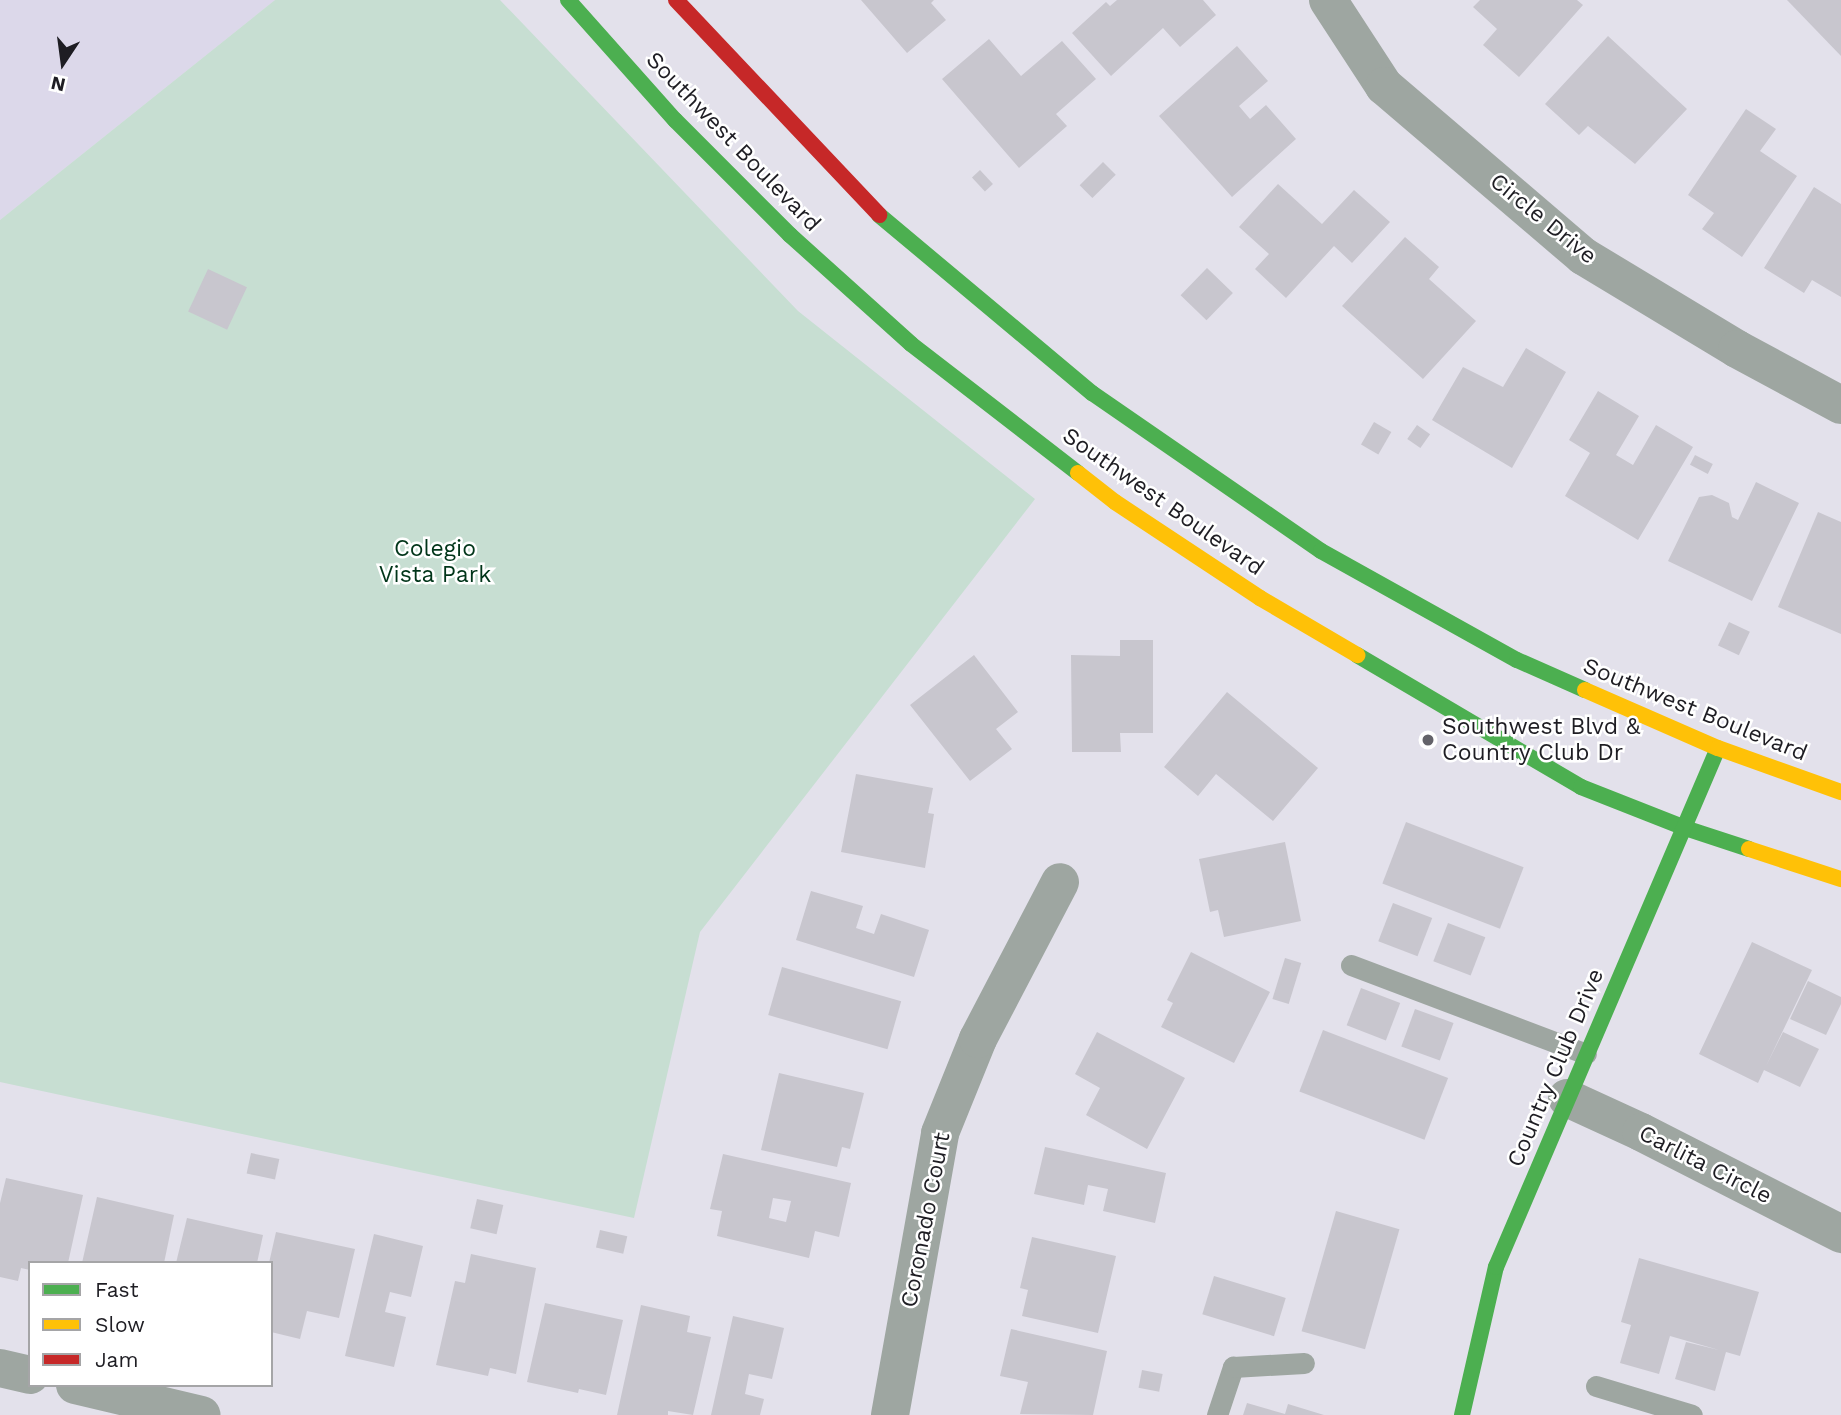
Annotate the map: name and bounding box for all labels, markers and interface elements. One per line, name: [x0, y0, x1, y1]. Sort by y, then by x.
north arrow: [28, 28, 98, 98]
street label: Southwest Boulevard: [640, 46, 826, 238]
text: N: [49, 71, 68, 97]
street label: Circle Drive: [1484, 168, 1602, 270]
street label: Southwest Boulevard: [1057, 422, 1269, 582]
park label: Colegio Vista Park: [378, 535, 492, 589]
street label: Southwest Boulevard: [1579, 652, 1811, 768]
place label: Southwest Blvd & Country Club Dr: [1442, 713, 1640, 767]
marker: Southwest Blvd & Country Club Dr: [1420, 732, 1436, 748]
street label: Country Club Drive: [1502, 965, 1610, 1171]
street label: Carlita Circle: [1634, 1120, 1776, 1210]
street label: Coronado Court: [895, 1130, 957, 1310]
legend: [28, 1261, 273, 1387]
text: Fast: [95, 1277, 139, 1302]
text: Slow: [95, 1312, 145, 1337]
text: Jam: [95, 1347, 138, 1372]

